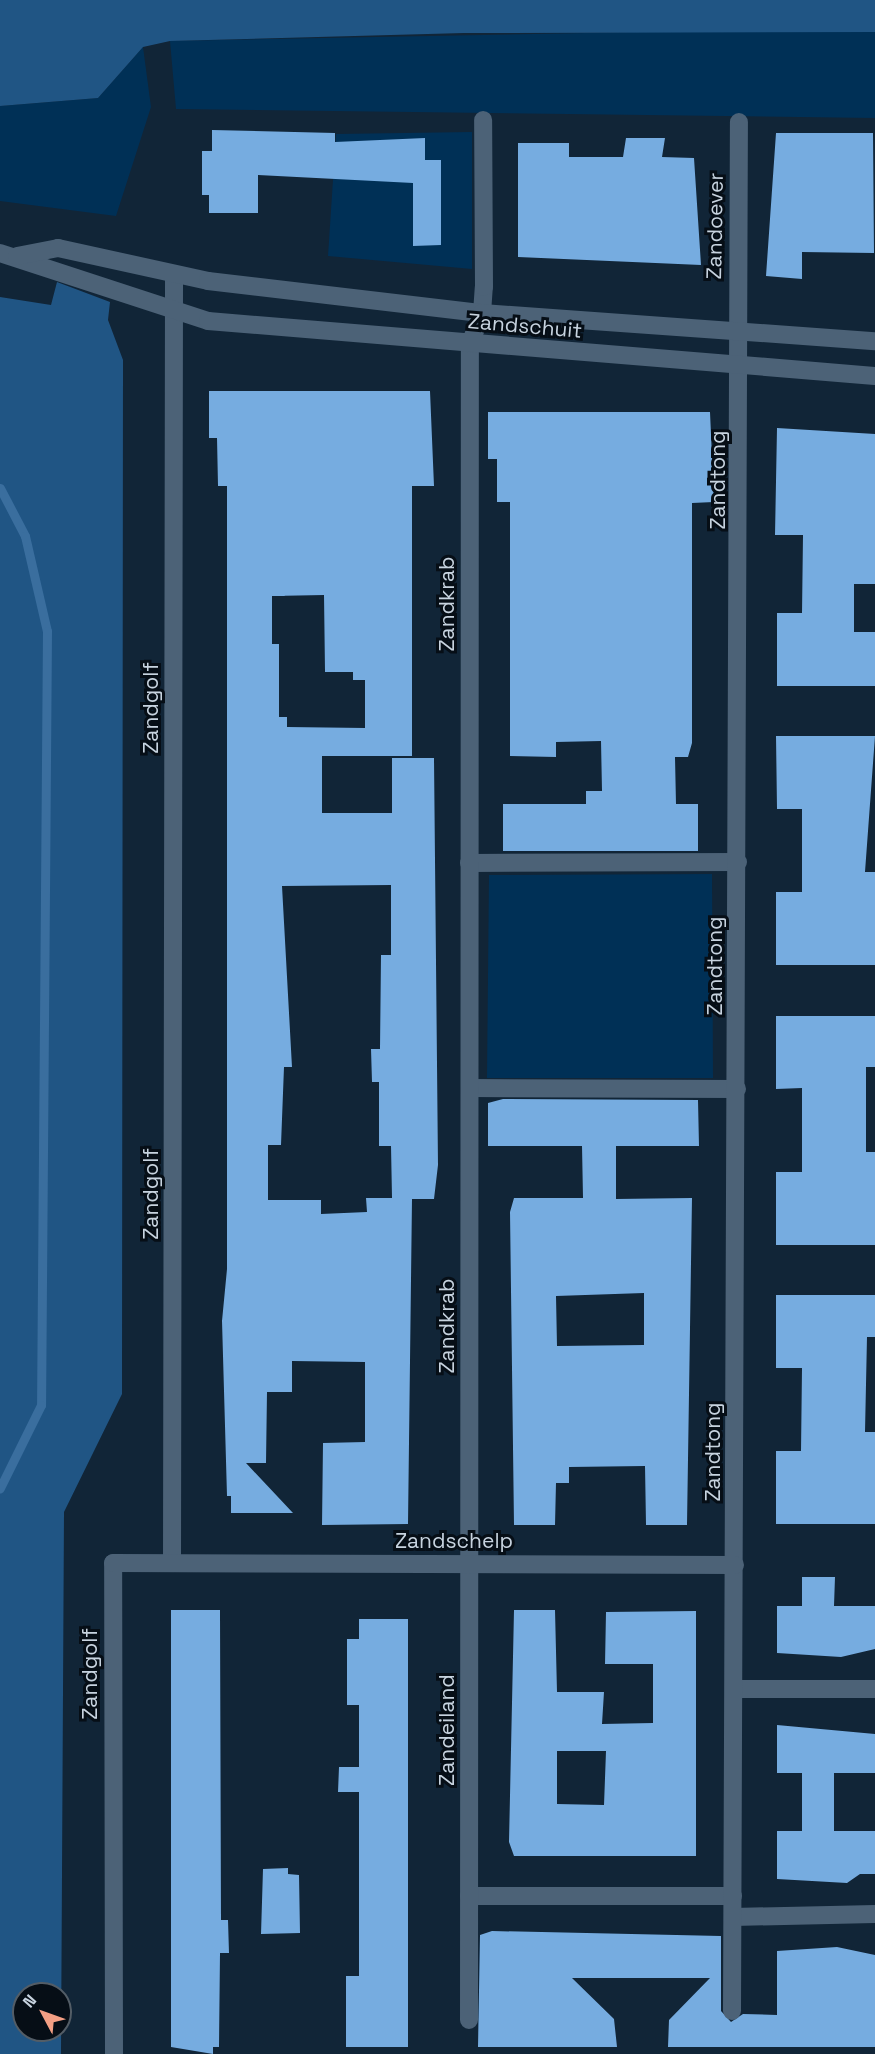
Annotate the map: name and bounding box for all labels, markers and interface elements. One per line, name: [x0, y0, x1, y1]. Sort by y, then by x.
street label: Zandoever: [701, 172, 729, 280]
street label: Zandschuit: [467, 308, 583, 344]
street label: Zandtong: [705, 430, 731, 530]
street label: Zandkrab: [434, 556, 460, 652]
street label: Zandgolf: [138, 662, 164, 754]
street label: Zandtong: [702, 916, 728, 1016]
street label: Zandgolf: [138, 1148, 164, 1240]
street label: Zandkrab: [434, 1278, 460, 1374]
street label: Zandtong: [700, 1402, 726, 1502]
street label: Zandschelp: [395, 1528, 513, 1554]
street label: Zandgolf: [77, 1628, 103, 1720]
street label: Zandeiland: [434, 1674, 460, 1786]
north arrow: [12, 1982, 72, 2042]
text: N: [18, 1990, 41, 2012]

